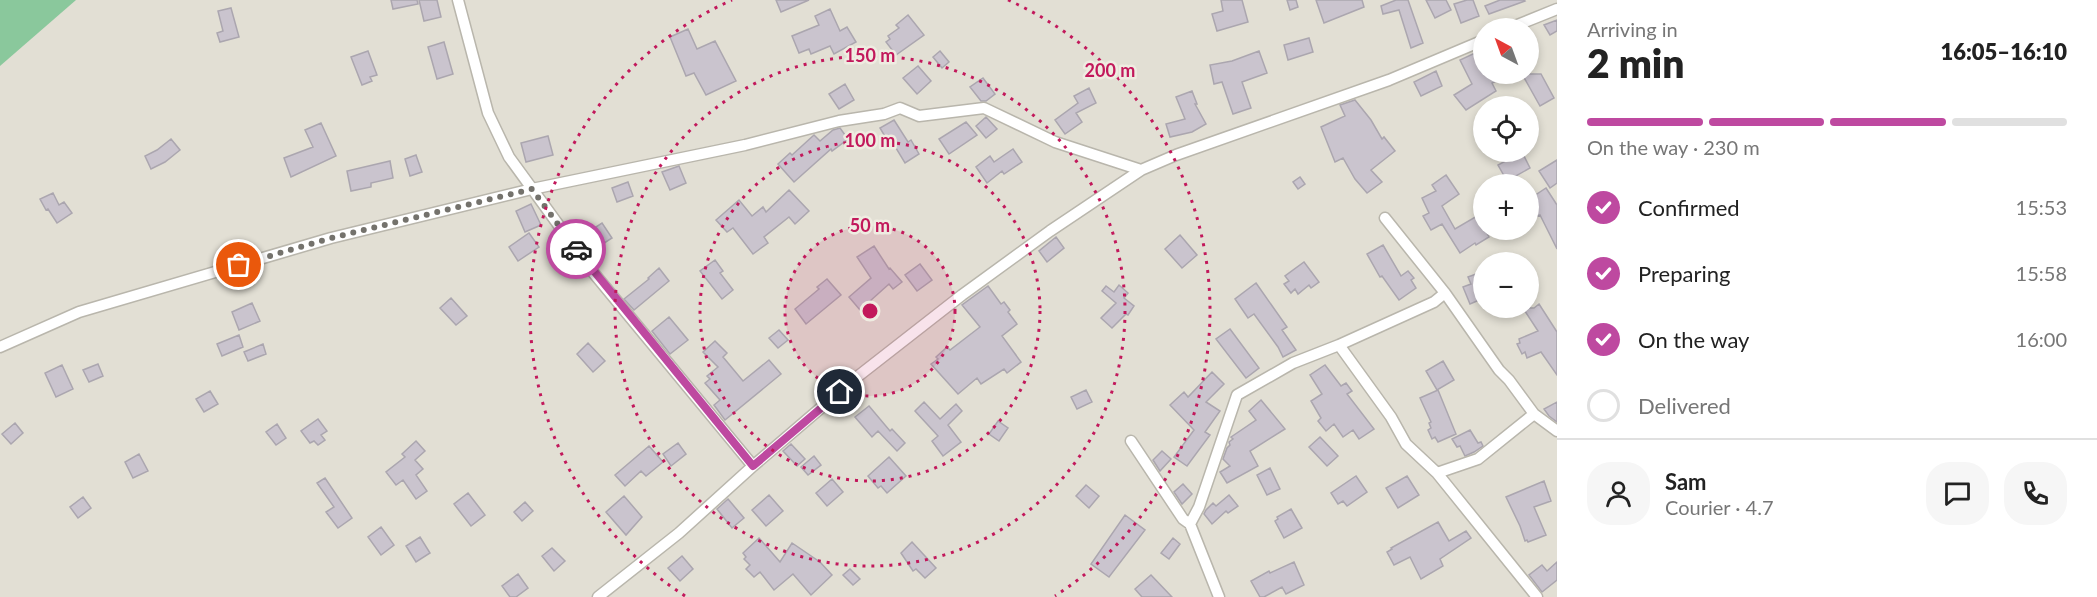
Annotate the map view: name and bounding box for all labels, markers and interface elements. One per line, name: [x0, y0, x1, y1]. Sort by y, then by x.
text: Arriving in: [1587, 17, 1678, 41]
north arrow: [1473, 18, 1539, 84]
map controls: [1473, 18, 1539, 318]
text: 16:05–16:10: [1941, 38, 2067, 65]
text: 2 min: [1587, 40, 1684, 86]
text: 150 m: [845, 44, 895, 66]
text: 200 m: [1085, 59, 1135, 81]
button: locate: [1473, 96, 1539, 162]
text: 100 m: [845, 129, 895, 151]
text: On the way · 230 m: [1587, 135, 1760, 159]
button: +: [1473, 174, 1539, 240]
icon: check: [1587, 191, 1620, 224]
text: Confirmed: [1638, 194, 1740, 221]
text: 15:53: [2016, 195, 2067, 219]
text: 50 m: [850, 214, 890, 236]
courier: [546, 219, 606, 279]
icon: car: [560, 233, 593, 266]
pin: [213, 239, 264, 290]
icon: bag: [222, 248, 255, 281]
button: −: [1473, 252, 1539, 318]
icon: check: [1587, 257, 1620, 290]
text: Preparing: [1638, 260, 1730, 287]
text: 15:58: [2016, 261, 2067, 285]
centre of rings: [860, 301, 880, 321]
icon: check: [1587, 323, 1620, 356]
text: On the way: [1638, 326, 1749, 353]
text: 16:00: [2016, 327, 2067, 351]
pin: [814, 366, 865, 417]
icon: home: [823, 375, 856, 408]
text: Delivered: [1638, 392, 1731, 419]
button: person: [1587, 462, 1650, 525]
button: chat: [1926, 462, 1989, 525]
button: phone: [2004, 462, 2067, 525]
text: Sam: [1665, 468, 1707, 495]
text: Courier · 4.7: [1665, 495, 1774, 519]

